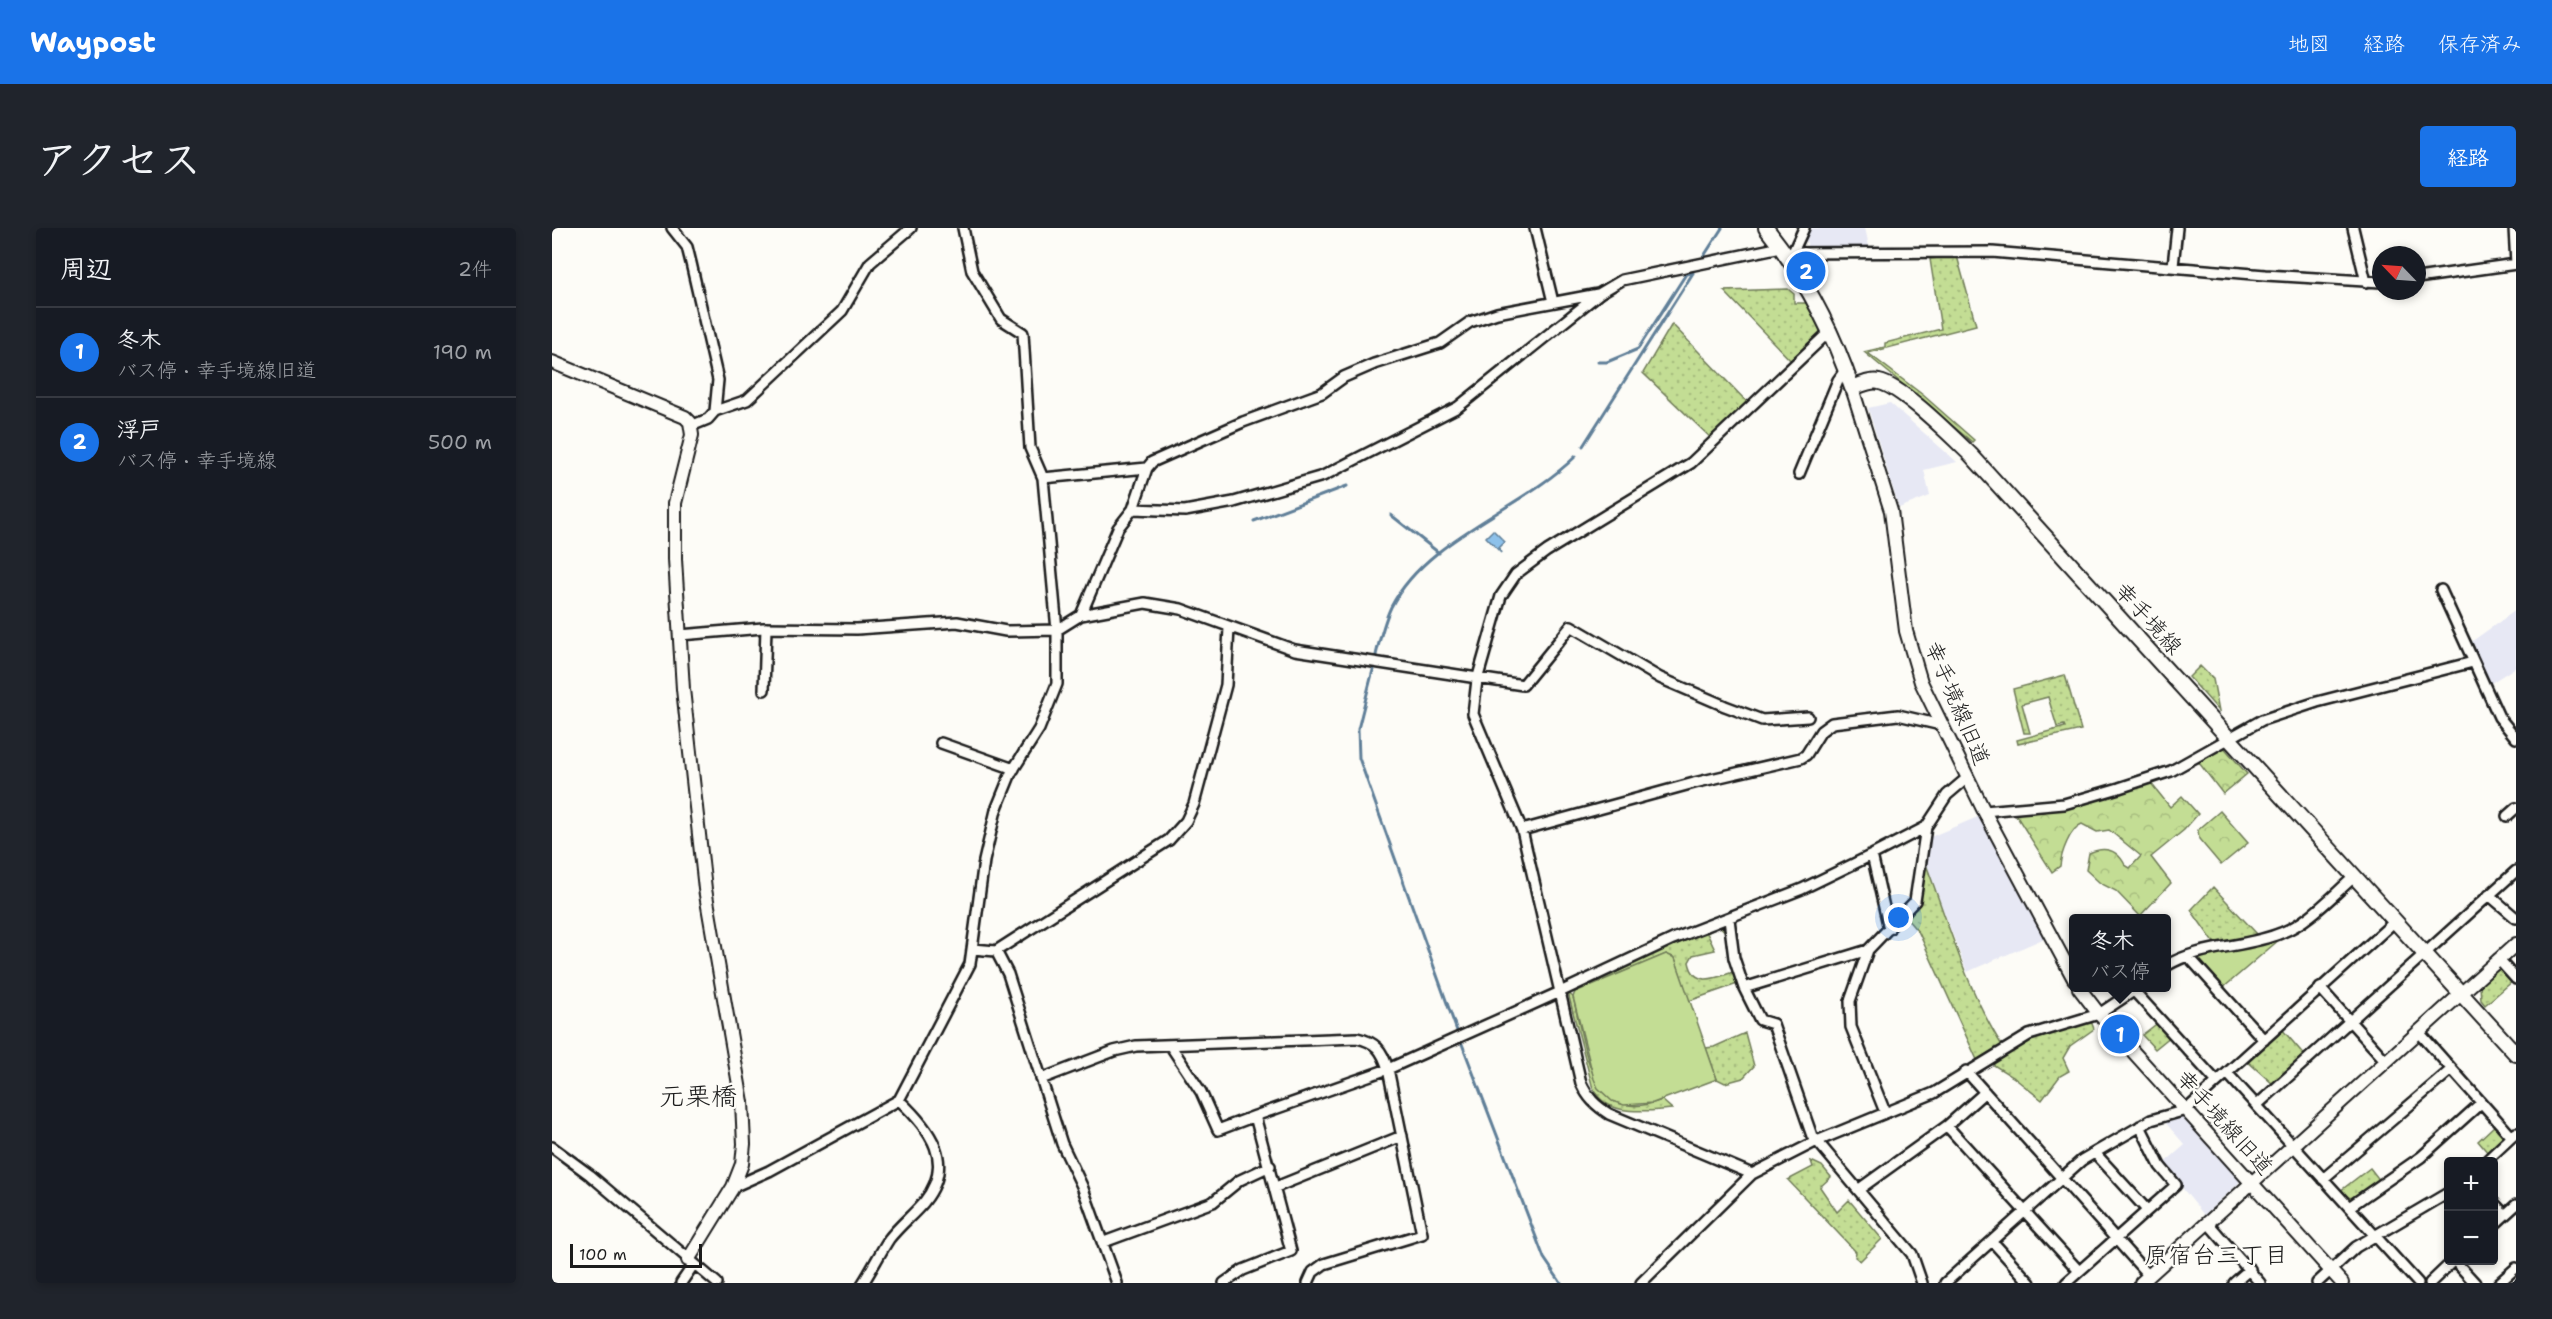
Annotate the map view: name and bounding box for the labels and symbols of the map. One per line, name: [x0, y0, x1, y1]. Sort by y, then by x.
north arrow: [2372, 246, 2426, 300]
pin: 2: [1786, 248, 1826, 294]
street label: 幸手境線: [2108, 576, 2189, 661]
street label: 幸手境線旧道: [1918, 637, 1997, 770]
your location: [1884, 903, 1913, 932]
pin: 1: [2100, 1012, 2140, 1056]
street label: 幸手境線旧道: [2170, 1064, 2280, 1181]
district label: 元栗橋: [659, 1078, 737, 1113]
district label: 原宿台三丁目: [2144, 1239, 2288, 1271]
scale bar: [570, 1241, 702, 1268]

